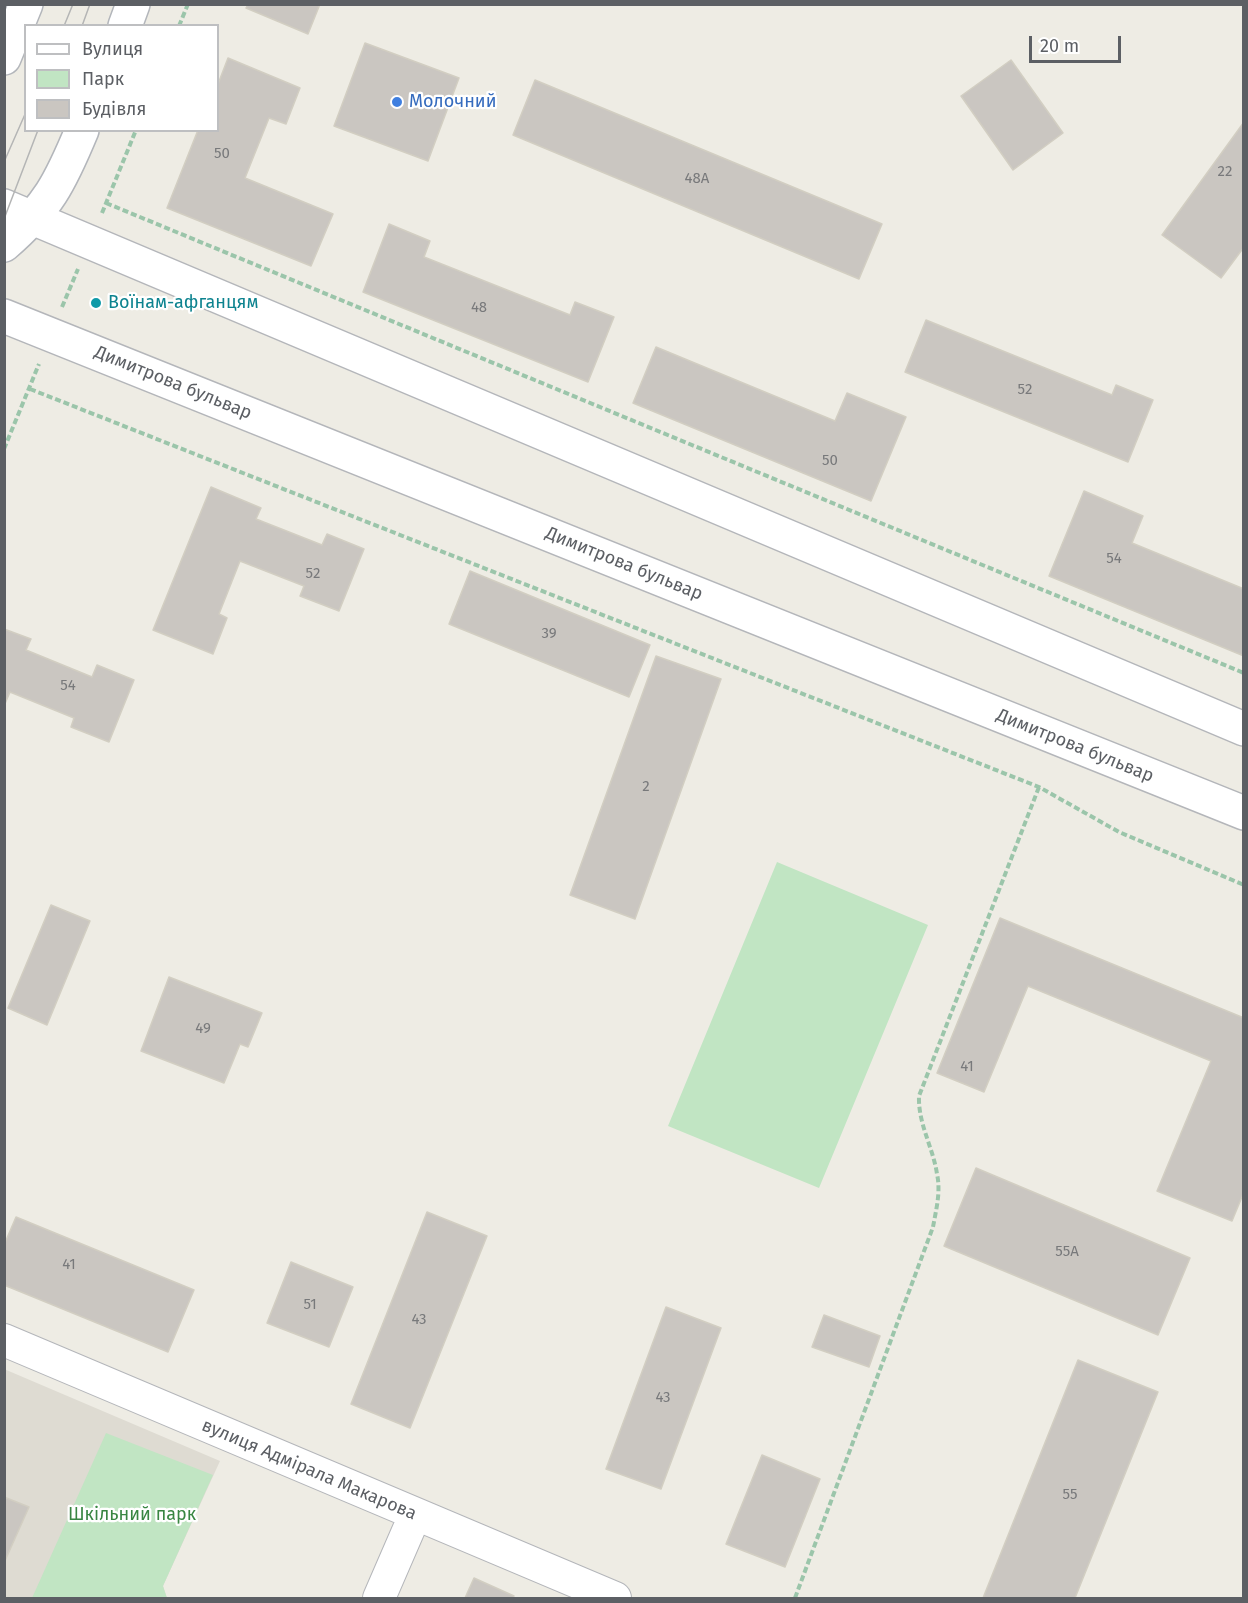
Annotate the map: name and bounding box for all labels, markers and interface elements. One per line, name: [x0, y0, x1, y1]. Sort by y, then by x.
legend: [24, 24, 219, 132]
scale bar: [1032, 24, 1124, 62]
text: 20 m: [1040, 35, 1079, 57]
text: Вулиця: [82, 38, 143, 60]
text: Парк: [82, 68, 124, 90]
place label: Молочний: [409, 91, 496, 113]
marker: Молочний: [390, 95, 404, 109]
text: Будівля: [82, 98, 146, 120]
house number: 50: [214, 145, 230, 163]
house number: 22: [1218, 163, 1232, 181]
house number: 48А: [685, 170, 709, 188]
place label: Воїнам-афганцям: [108, 292, 259, 314]
marker: Воїнам-афганцям: [89, 296, 103, 310]
house number: 48: [471, 299, 487, 317]
street label: Димитрова бульвар: [91, 342, 255, 424]
house number: 52: [1018, 381, 1032, 399]
house number: 50: [822, 452, 838, 470]
street label: Димитрова бульвар: [542, 523, 706, 605]
house number: 54: [1106, 550, 1122, 568]
house number: 52: [306, 565, 320, 583]
house number: 39: [541, 625, 557, 643]
house number: 54: [60, 677, 76, 695]
street label: Димитрова бульвар: [993, 705, 1157, 787]
house number: 2: [642, 778, 650, 796]
house number: 49: [195, 1020, 211, 1038]
house number: 41: [960, 1058, 974, 1076]
house number: 55А: [1055, 1243, 1079, 1261]
house number: 41: [62, 1256, 76, 1274]
house number: 51: [303, 1296, 317, 1314]
house number: 43: [411, 1311, 427, 1329]
house number: 43: [655, 1389, 671, 1407]
street label: вулиця Адмірала Макарова: [198, 1415, 420, 1525]
house number: 55: [1063, 1486, 1077, 1504]
park label: Шкільний парк: [68, 1504, 196, 1526]

